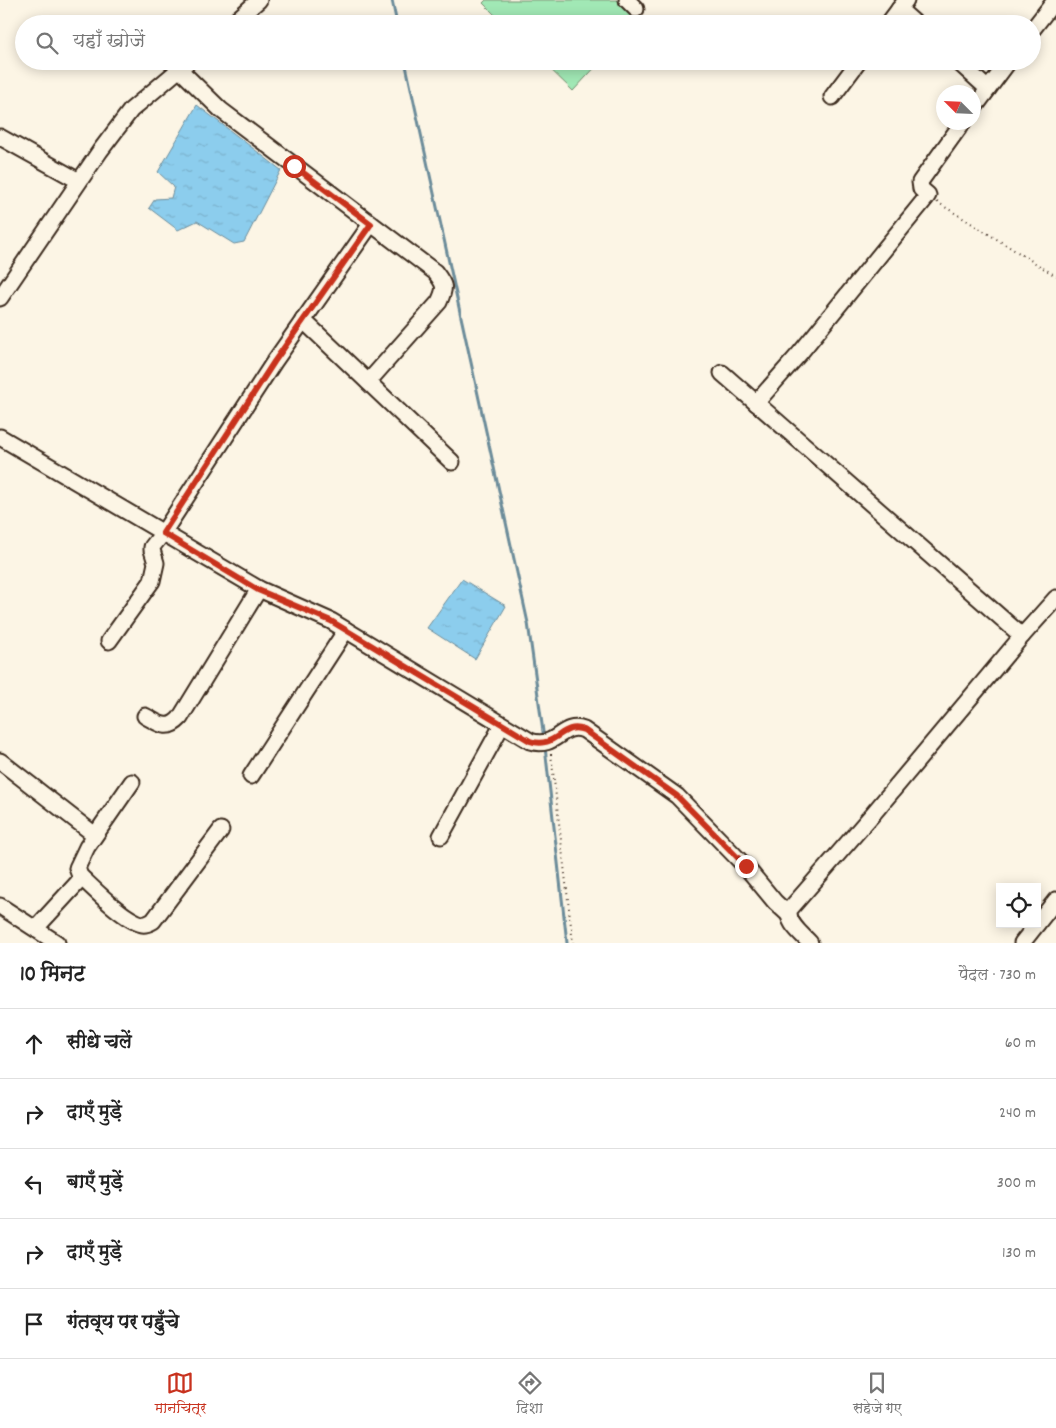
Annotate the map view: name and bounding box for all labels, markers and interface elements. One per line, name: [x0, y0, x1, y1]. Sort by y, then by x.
search box: [15, 15, 1041, 70]
icon: search: [33, 29, 61, 57]
text: यहाँ खोजें: [73, 29, 145, 56]
north arrow: [936, 85, 981, 130]
route start: [283, 155, 306, 178]
route end: [735, 855, 758, 878]
map controls: [996, 883, 1041, 928]
button: locate: [996, 883, 1041, 928]
text: 10 मिनट: [20, 961, 85, 991]
text: पैदल · 730 m: [959, 964, 1036, 987]
icon: ahead: [20, 1030, 48, 1058]
text: सीधे चलें: [67, 1030, 132, 1057]
text: 60 m: [1005, 1032, 1036, 1055]
icon: right: [20, 1100, 48, 1128]
text: दाएँ मुड़ें: [67, 1100, 122, 1127]
text: 240 m: [999, 1102, 1036, 1125]
icon: left: [20, 1170, 48, 1198]
text: बाएँ मुड़ें: [67, 1170, 123, 1197]
text: 300 m: [997, 1172, 1036, 1195]
icon: right: [20, 1240, 48, 1268]
text: दाएँ मुड़ें: [67, 1240, 122, 1267]
text: 130 m: [1002, 1242, 1036, 1265]
icon: arrive: [20, 1310, 48, 1338]
text: गंतव्य पर पहुँचे: [67, 1310, 179, 1337]
tab: मानचित्र: [155, 1369, 206, 1419]
tab: दिशा: [516, 1369, 544, 1419]
tab: सहेजे गए: [853, 1369, 901, 1419]

